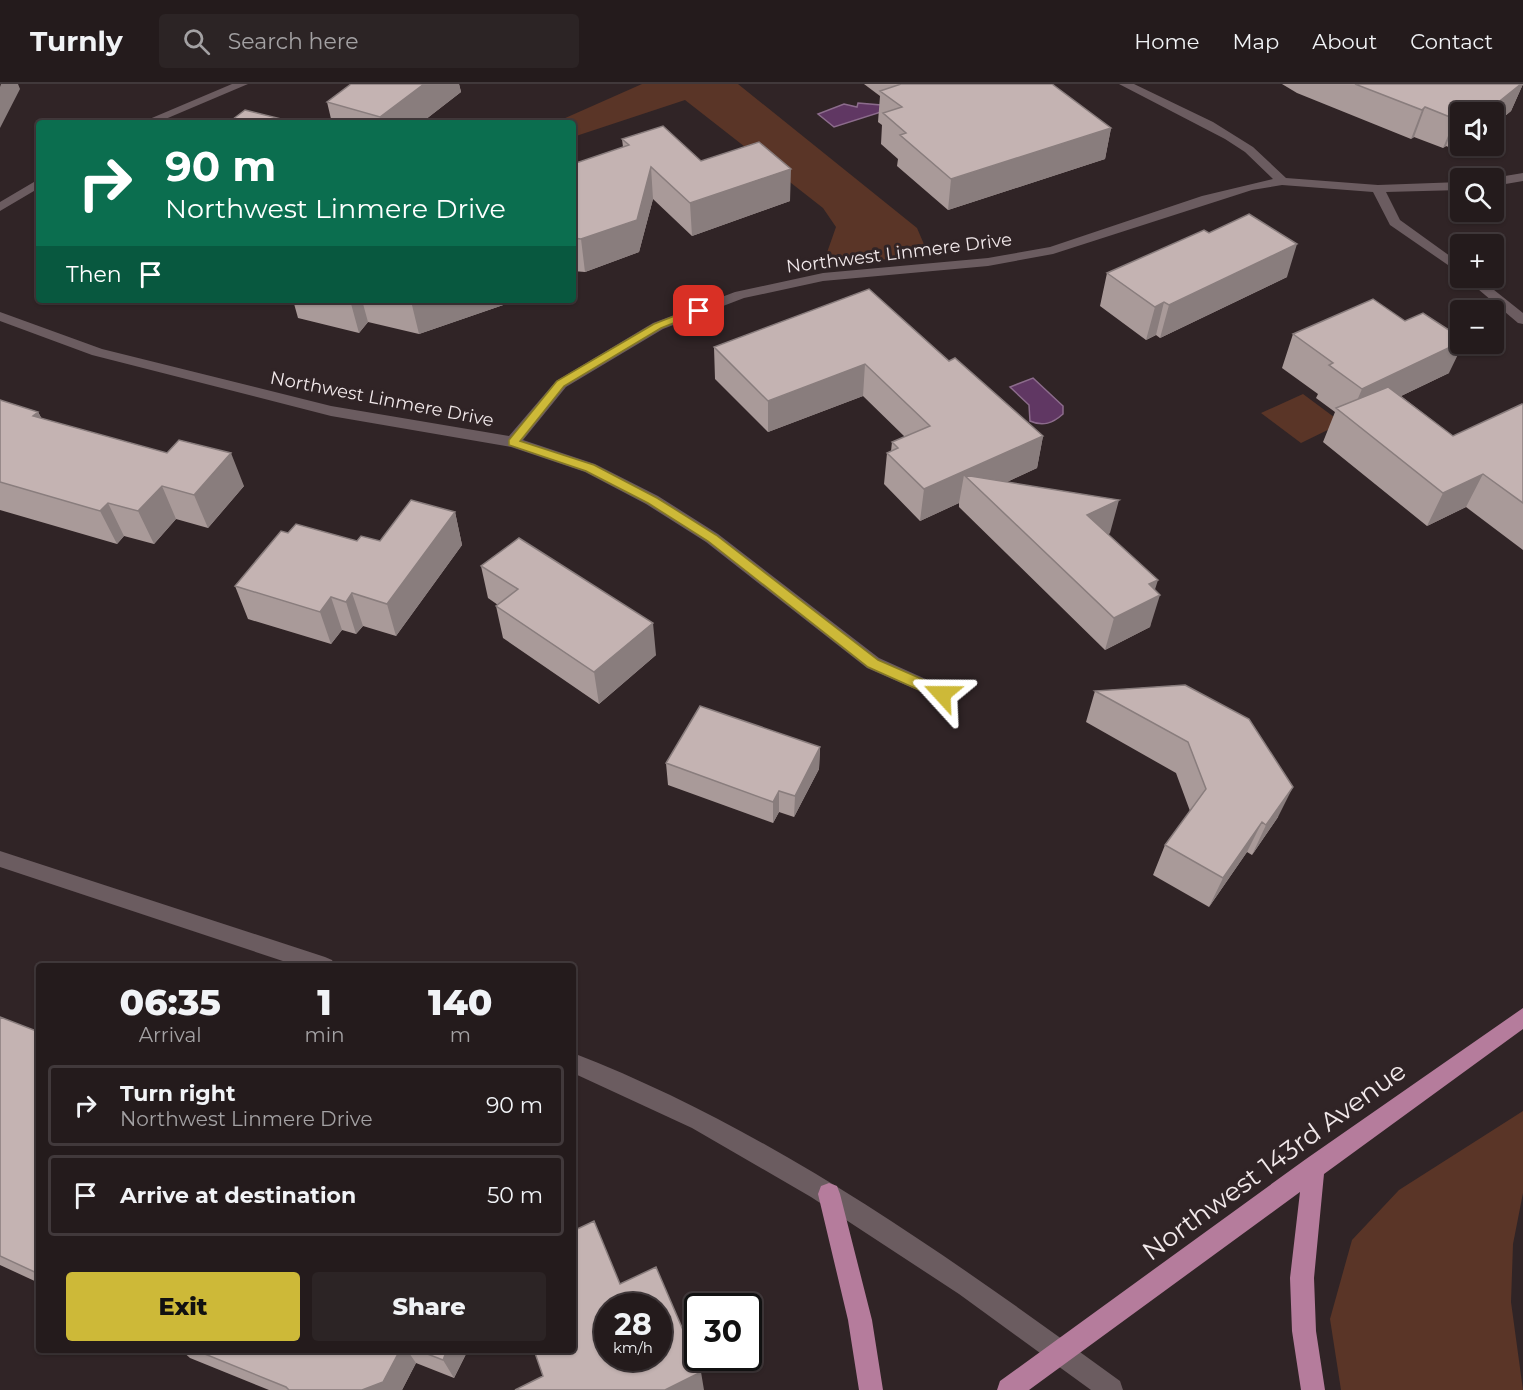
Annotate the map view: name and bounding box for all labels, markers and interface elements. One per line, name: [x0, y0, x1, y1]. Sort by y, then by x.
search box: [159, 14, 579, 68]
text: Turnly: [30, 24, 123, 58]
icon: search: [180, 25, 213, 58]
text: Search here: [228, 28, 359, 55]
text: Home: [1134, 29, 1199, 54]
text: Map: [1232, 29, 1279, 54]
text: About: [1312, 29, 1377, 54]
text: Contact: [1410, 29, 1493, 54]
map controls: [1450, 102, 1504, 354]
button: sound: [1450, 102, 1504, 156]
text: 90 m: [165, 140, 276, 192]
icon: right: [66, 144, 144, 222]
button: search: [1450, 168, 1504, 222]
text: Northwest Linmere Drive: [165, 192, 506, 225]
street label: Northwest Linmere Drive: [785, 228, 1013, 278]
button: +: [1450, 234, 1504, 288]
icon: arrive: [134, 258, 167, 291]
text: Then: [66, 261, 122, 288]
pin: [673, 285, 724, 336]
icon: arrive: [682, 294, 715, 327]
button: −: [1450, 300, 1504, 354]
street label: Northwest Linmere Drive: [268, 367, 496, 432]
position arrow: [910, 662, 974, 726]
text: 06:35: [120, 980, 221, 1024]
text: 1: [317, 980, 332, 1024]
text: 140: [428, 980, 493, 1024]
text: Arrival: [139, 1023, 202, 1047]
text: min: [304, 1023, 345, 1047]
text: m: [450, 1023, 471, 1047]
street label: Northwest 143rd Avenue: [1136, 1055, 1412, 1267]
text: Turn right: [120, 1080, 235, 1107]
icon: right: [69, 1089, 102, 1122]
text: 90 m: [486, 1092, 543, 1119]
text: Northwest Linmere Drive: [120, 1107, 373, 1131]
icon: arrive: [69, 1179, 102, 1212]
text: Arrive at destination: [120, 1182, 356, 1209]
text: 50 m: [487, 1182, 543, 1209]
button: Exit: [66, 1272, 300, 1341]
button: Share: [312, 1272, 546, 1341]
speed limit sign: 30: [684, 1293, 762, 1371]
text: 28: [614, 1306, 652, 1343]
text: km/h: [613, 1338, 653, 1357]

